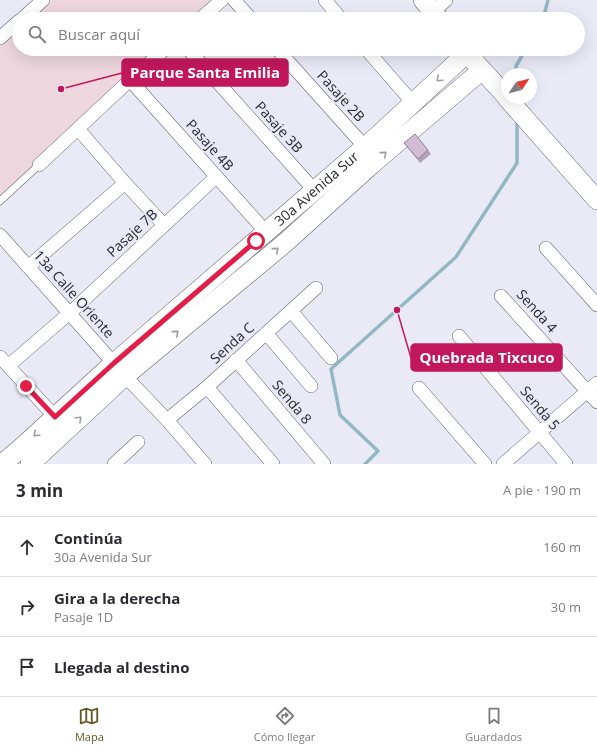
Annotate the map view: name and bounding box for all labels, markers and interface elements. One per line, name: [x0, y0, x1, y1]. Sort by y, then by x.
search box: [12, 12, 585, 56]
icon: search: [26, 23, 48, 45]
text: Buscar aquí: [58, 24, 140, 44]
callout: Parque Santa Emilia: [122, 59, 288, 86]
text: Parque Santa Emilia: [130, 62, 280, 82]
street label: Pasaje 2B: [313, 66, 369, 125]
north arrow: [501, 68, 537, 104]
one-way arrow: [436, 75, 443, 82]
street label: Pasaje 3B: [251, 97, 307, 156]
street label: Pasaje 4B: [182, 115, 238, 174]
street label: 30a Avenida Sur: [270, 147, 362, 230]
one-way arrow: [379, 152, 387, 159]
street label: Pasaje 7B: [102, 204, 161, 261]
route start: [247, 232, 265, 250]
street label: 13a Calle Oriente: [30, 246, 119, 342]
one-way arrow: [272, 247, 279, 254]
street label: Senda 4: [513, 285, 562, 336]
street label: Senda C: [206, 318, 258, 367]
one-way arrow: [172, 330, 179, 337]
callout: Quebrada Tixcuco: [411, 344, 562, 371]
text: Quebrada Tixcuco: [420, 347, 554, 367]
street label: Senda 8: [268, 376, 316, 428]
route end: [17, 377, 35, 395]
street label: Senda 5: [516, 382, 564, 434]
one-way arrow: [74, 416, 82, 423]
one-way arrow: [34, 429, 41, 436]
text: 3 min: [16, 479, 63, 502]
text: A pie · 190 m: [503, 481, 581, 499]
text: Continúa: [54, 528, 123, 548]
icon: ahead: [16, 536, 38, 558]
text: 160 m: [543, 538, 581, 556]
text: 30a Avenida Sur: [54, 548, 152, 566]
text: Gira a la derecha: [54, 588, 180, 608]
icon: right: [16, 596, 38, 618]
text: 30 m: [551, 598, 581, 616]
text: Pasaje 1D: [54, 608, 113, 626]
icon: arrive: [16, 656, 38, 678]
text: Llegada al destino: [54, 657, 189, 677]
tab: Mapa: [75, 705, 104, 744]
tab: Cómo llegar: [254, 705, 315, 744]
tab: Guardados: [465, 705, 522, 744]

